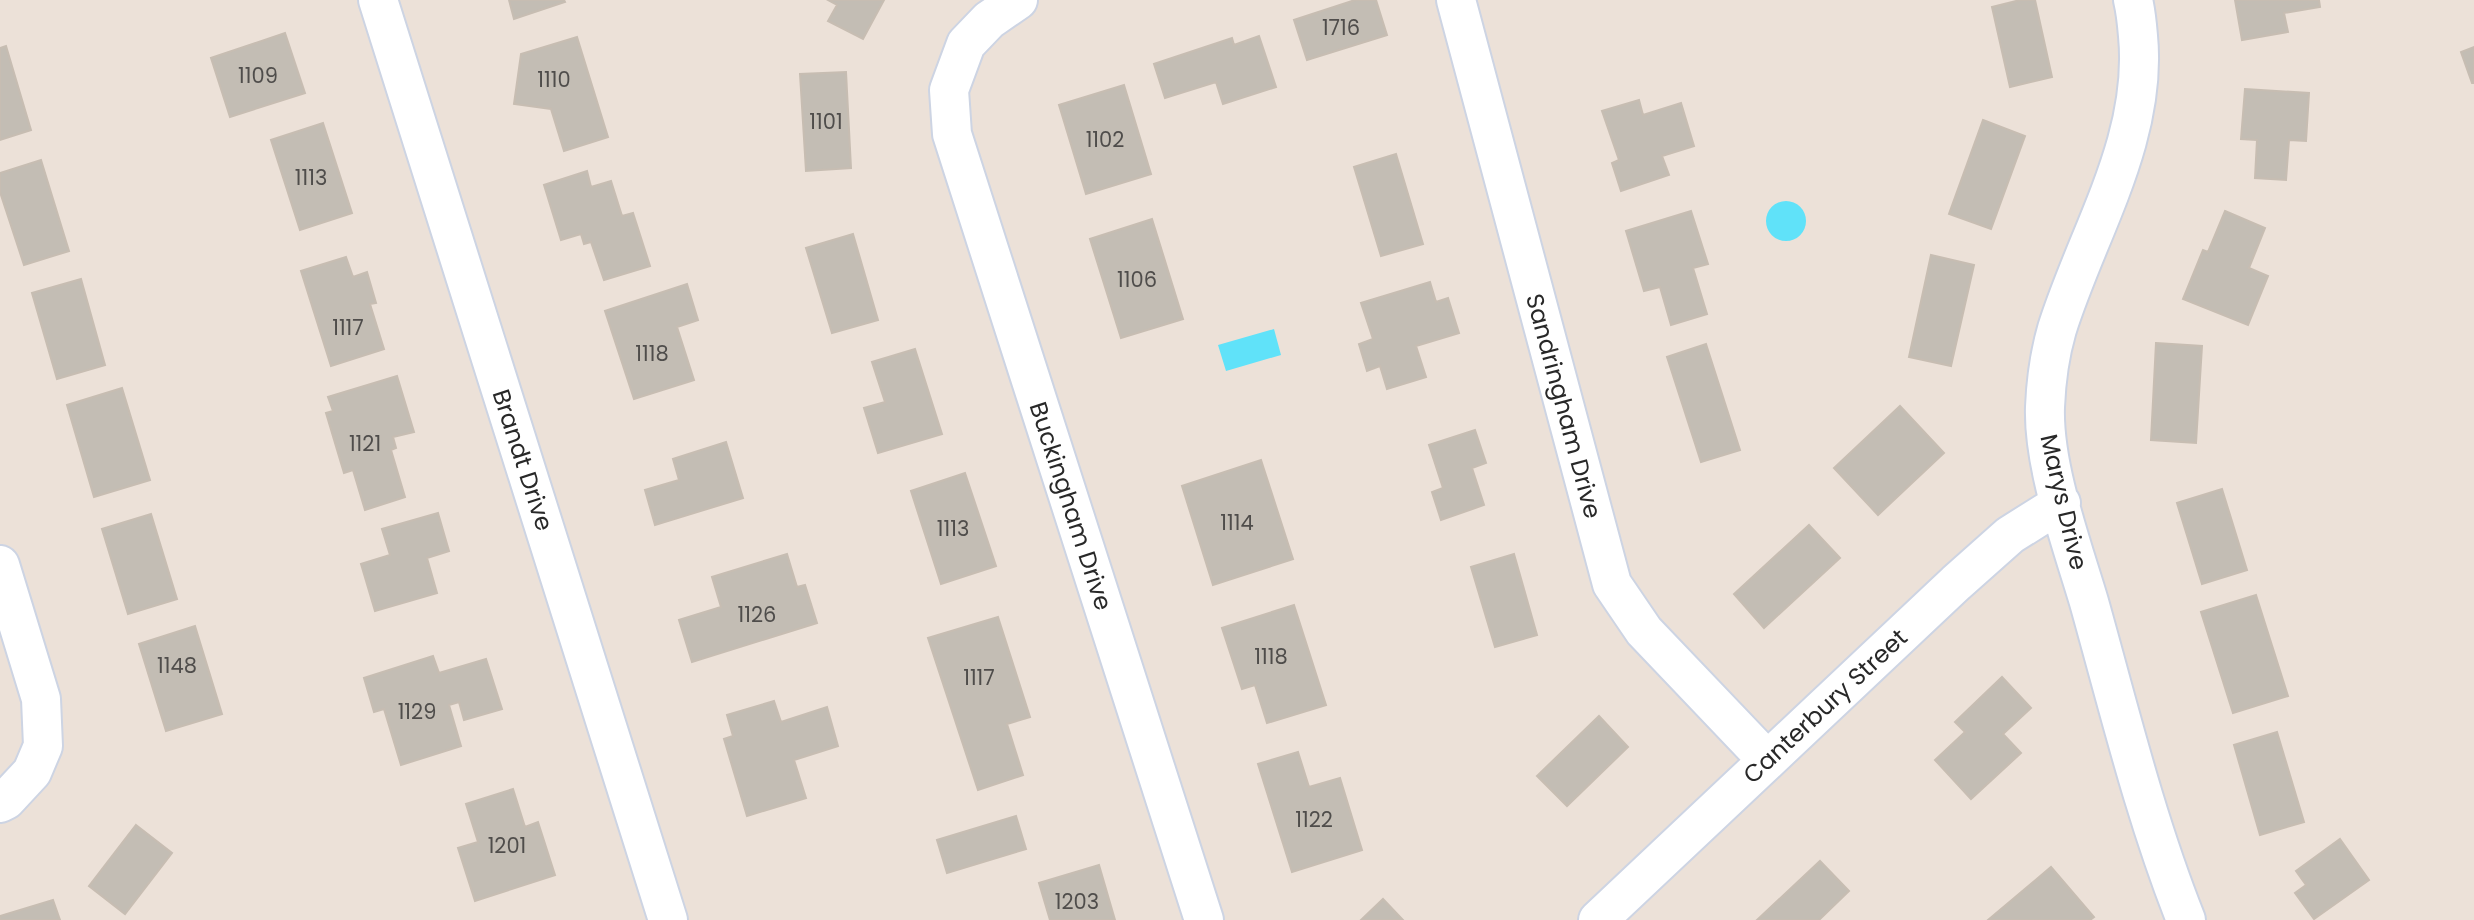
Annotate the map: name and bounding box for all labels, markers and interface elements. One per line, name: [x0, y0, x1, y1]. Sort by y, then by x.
house number: 1716: [1322, 13, 1360, 42]
house number: 1109: [238, 61, 278, 90]
house number: 1110: [537, 65, 571, 94]
house number: 1101: [809, 107, 843, 136]
house number: 1102: [1086, 125, 1124, 154]
house number: 1113: [295, 163, 327, 192]
house number: 1106: [1117, 265, 1157, 294]
street label: Sandringham Drive: [1518, 290, 1610, 522]
house number: 1117: [332, 313, 364, 342]
house number: 1118: [635, 339, 669, 368]
street label: Brandt Drive: [485, 385, 561, 535]
street label: Buckingham Drive: [1022, 398, 1120, 614]
house number: 1121: [349, 429, 381, 458]
street label: Marys Drive: [2032, 431, 2096, 573]
house number: 1114: [1220, 508, 1254, 537]
house number: 1113: [937, 514, 969, 543]
house number: 1126: [738, 600, 776, 629]
street label: Canterbury Street: [1736, 621, 1914, 791]
house number: 1118: [1254, 642, 1288, 671]
house number: 1148: [157, 651, 197, 680]
house number: 1117: [963, 663, 995, 692]
house number: 1129: [398, 697, 436, 726]
house number: 1122: [1295, 805, 1333, 834]
house number: 1201: [488, 831, 526, 860]
house number: 1203: [1055, 887, 1099, 916]

